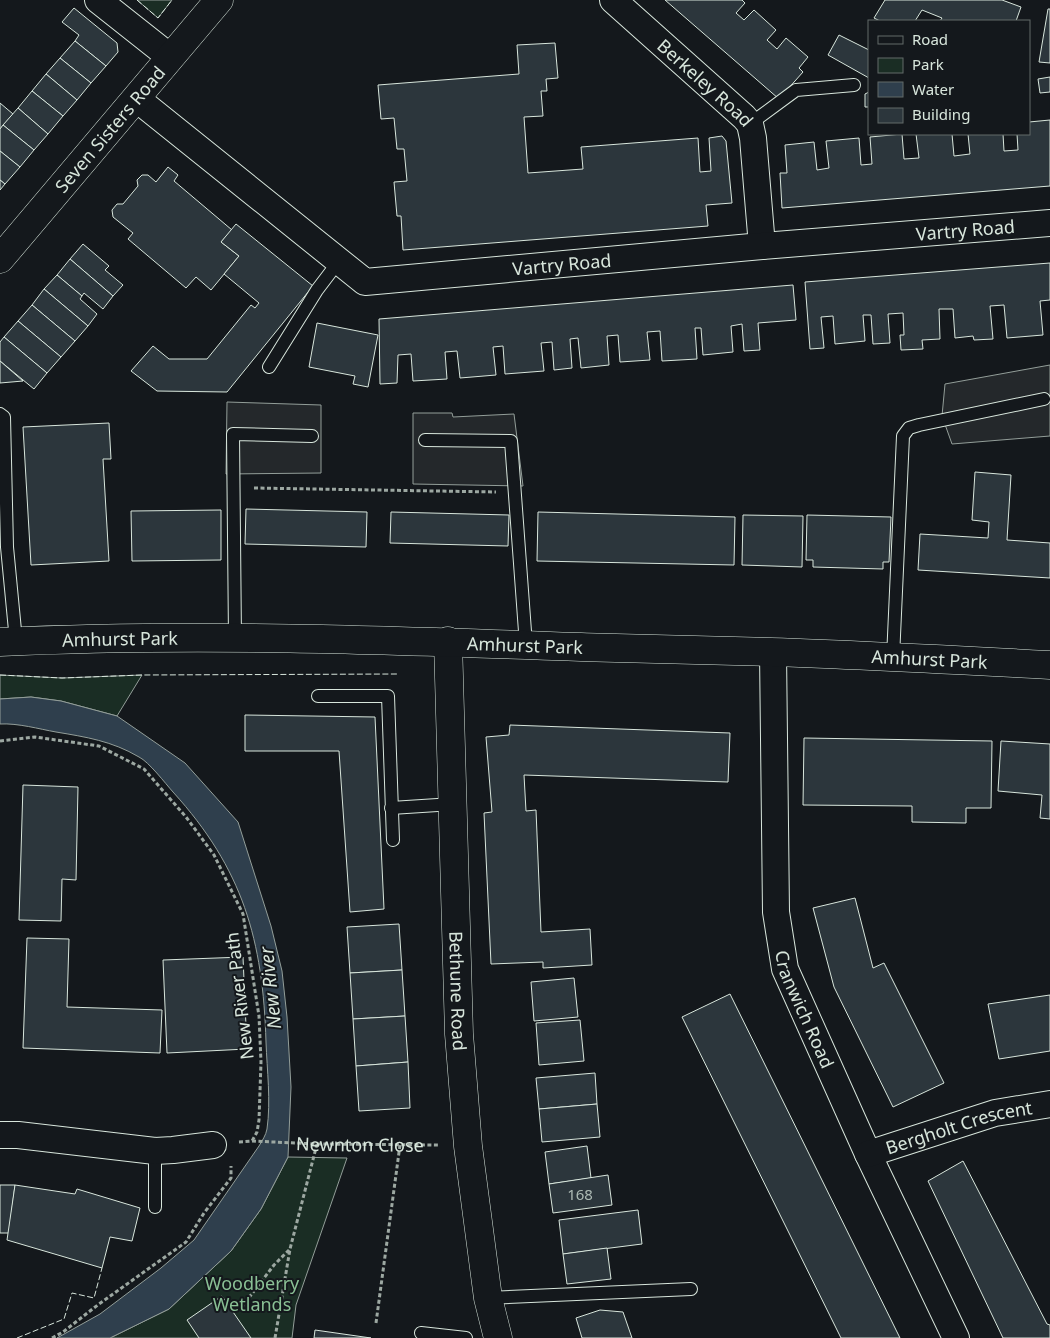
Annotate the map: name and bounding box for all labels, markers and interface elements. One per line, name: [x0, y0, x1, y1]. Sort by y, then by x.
legend: [868, 20, 1030, 135]
text: Road: [912, 29, 948, 49]
street label: Berkeley Road: [652, 33, 759, 131]
text: Park: [912, 54, 944, 74]
street label: Seven Sisters Road: [49, 61, 170, 198]
text: Water: [912, 79, 954, 99]
text: Building: [912, 104, 970, 124]
street label: Vartry Road: [915, 214, 1016, 246]
street label: Vartry Road: [511, 248, 612, 281]
street label: Amhurst Park: [62, 626, 178, 652]
street label: Amhurst Park: [467, 631, 584, 659]
street label: Amhurst Park: [871, 644, 988, 674]
street label: New River Path: [219, 931, 259, 1061]
street label: Bethune Road: [444, 931, 472, 1052]
water label: New River: [253, 944, 287, 1031]
street label: Cranwich Road: [770, 949, 840, 1072]
street label: Bergholt Crescent: [883, 1095, 1034, 1160]
street label: Newnton Close: [296, 1131, 424, 1157]
house number: 168: [567, 1184, 593, 1204]
park label: Woodberry Wetlands: [205, 1271, 300, 1316]

